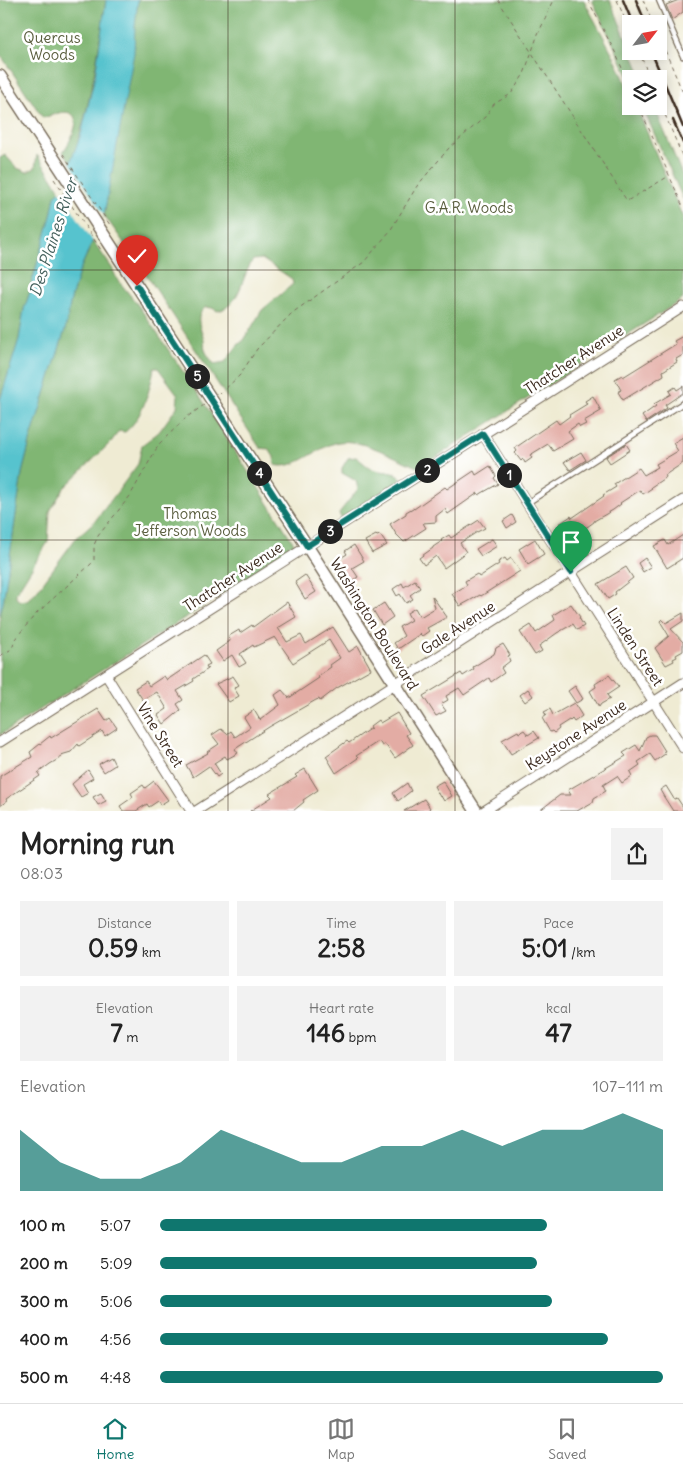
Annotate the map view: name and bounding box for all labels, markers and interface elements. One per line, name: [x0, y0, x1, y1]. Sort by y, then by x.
north arrow: [622, 15, 668, 60]
map controls: [622, 15, 667, 115]
park label: Quercus Woods: [23, 28, 81, 64]
button: layers: [622, 70, 667, 115]
water label: Des Plaines River: [25, 173, 82, 298]
park label: G.A.R. Woods: [425, 198, 513, 217]
pin: [116, 235, 158, 286]
icon: check: [123, 242, 151, 270]
street label: Thatcher Avenue: [521, 320, 627, 399]
pin: 5: [184, 364, 210, 388]
text: 5: [193, 367, 202, 385]
pin: 2: [414, 458, 440, 482]
pin: 4: [246, 460, 272, 486]
text: 2: [424, 461, 431, 479]
pin: 1: [496, 462, 522, 488]
text: 4: [255, 464, 264, 482]
text: 1: [507, 466, 512, 484]
park label: Thomas Jefferson Woods: [134, 504, 246, 540]
pin: 3: [318, 518, 342, 544]
pin: [550, 521, 592, 572]
text: 3: [327, 522, 334, 540]
icon: arrive: [557, 528, 585, 556]
street label: Thatcher Avenue: [180, 537, 286, 616]
street label: Washington Boulevard: [326, 554, 423, 694]
street label: Gale Avenue: [417, 597, 498, 659]
street label: Linden Street: [603, 604, 668, 689]
street label: Keystone Avenue: [522, 695, 630, 774]
street label: Vine Street: [133, 699, 188, 771]
text: Morning run: [20, 826, 175, 862]
button: share: [611, 828, 663, 880]
text: 08:03: [20, 863, 63, 883]
text: Distance: [97, 914, 152, 932]
text: Time: [326, 914, 357, 932]
text: Pace: [543, 914, 574, 932]
text: 0.59: [88, 932, 138, 964]
text: 2:58: [317, 932, 366, 964]
text: 5:01: [521, 932, 568, 964]
text: km: [138, 943, 161, 961]
text: /km: [568, 943, 596, 961]
text: Elevation: [96, 999, 153, 1017]
text: Heart rate: [309, 999, 374, 1017]
text: kcal: [546, 999, 571, 1017]
text: 7: [111, 1017, 123, 1049]
text: 146: [306, 1017, 345, 1049]
text: 47: [545, 1017, 572, 1049]
text: m: [123, 1028, 138, 1046]
text: bpm: [345, 1028, 377, 1046]
text: Elevation: [20, 1076, 86, 1096]
text: 107–111 m: [593, 1076, 663, 1096]
text: 100 m: [20, 1215, 65, 1235]
text: 5:07: [100, 1215, 131, 1235]
text: 200 m: [20, 1253, 68, 1273]
text: 5:09: [100, 1253, 133, 1273]
text: 300 m: [20, 1291, 68, 1311]
text: 5:06: [100, 1291, 133, 1311]
text: 400 m: [20, 1329, 68, 1349]
text: 4:56: [100, 1329, 131, 1349]
text: 500 m: [20, 1367, 68, 1387]
text: 4:48: [100, 1367, 131, 1387]
tab: Home: [96, 1415, 134, 1463]
tab: Map: [327, 1415, 355, 1463]
tab: Saved: [548, 1415, 586, 1463]

